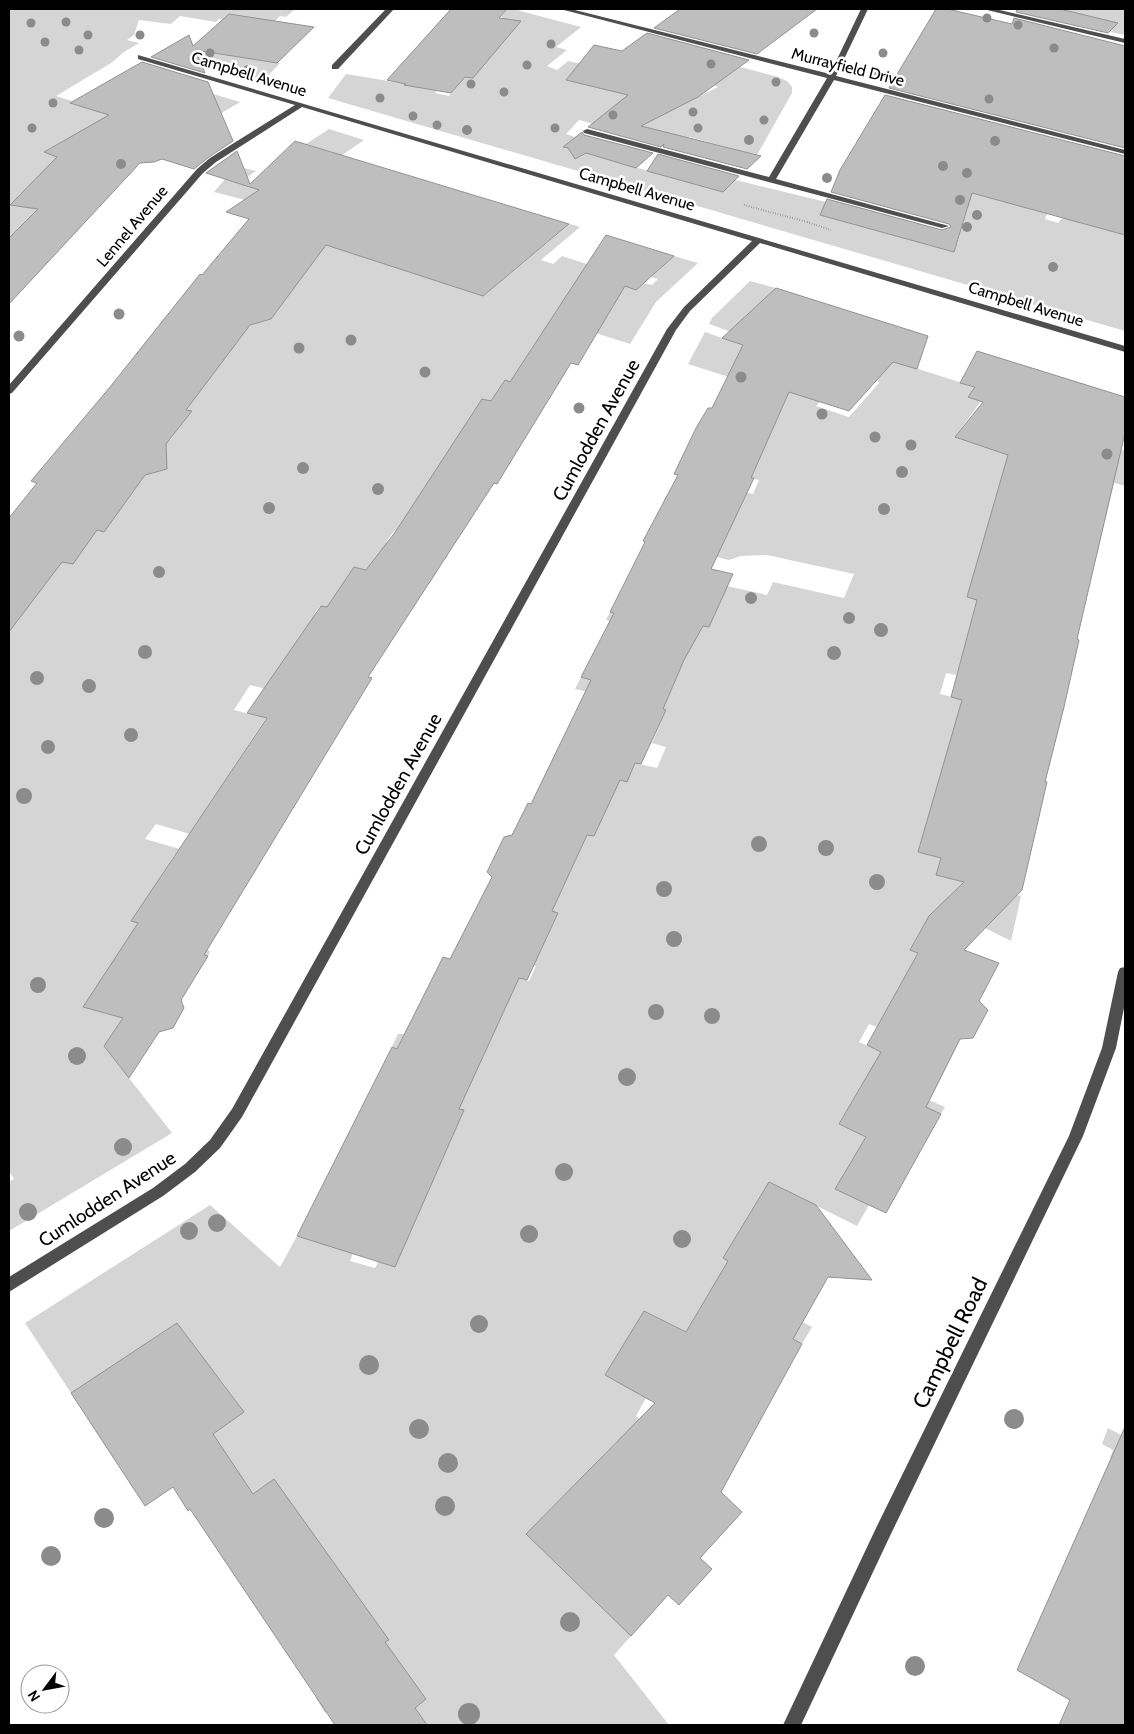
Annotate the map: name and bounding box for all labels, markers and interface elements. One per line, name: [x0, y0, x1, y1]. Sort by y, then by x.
street label: Murrayfield Drive: [790, 44, 906, 90]
street label: Campbell Avenue: [189, 47, 309, 101]
street label: Campbell Avenue: [577, 163, 697, 215]
street label: Lennel Avenue: [93, 181, 171, 271]
street label: Campbell Avenue: [966, 277, 1086, 331]
street label: Cumlodden Avenue: [547, 355, 645, 505]
street label: Cumlodden Avenue: [349, 709, 447, 859]
street label: Cumlodden Avenue: [34, 1146, 180, 1252]
street label: Campbell Road: [907, 1273, 993, 1413]
north arrow: [20, 1664, 70, 1714]
text: N: [24, 1687, 44, 1705]

